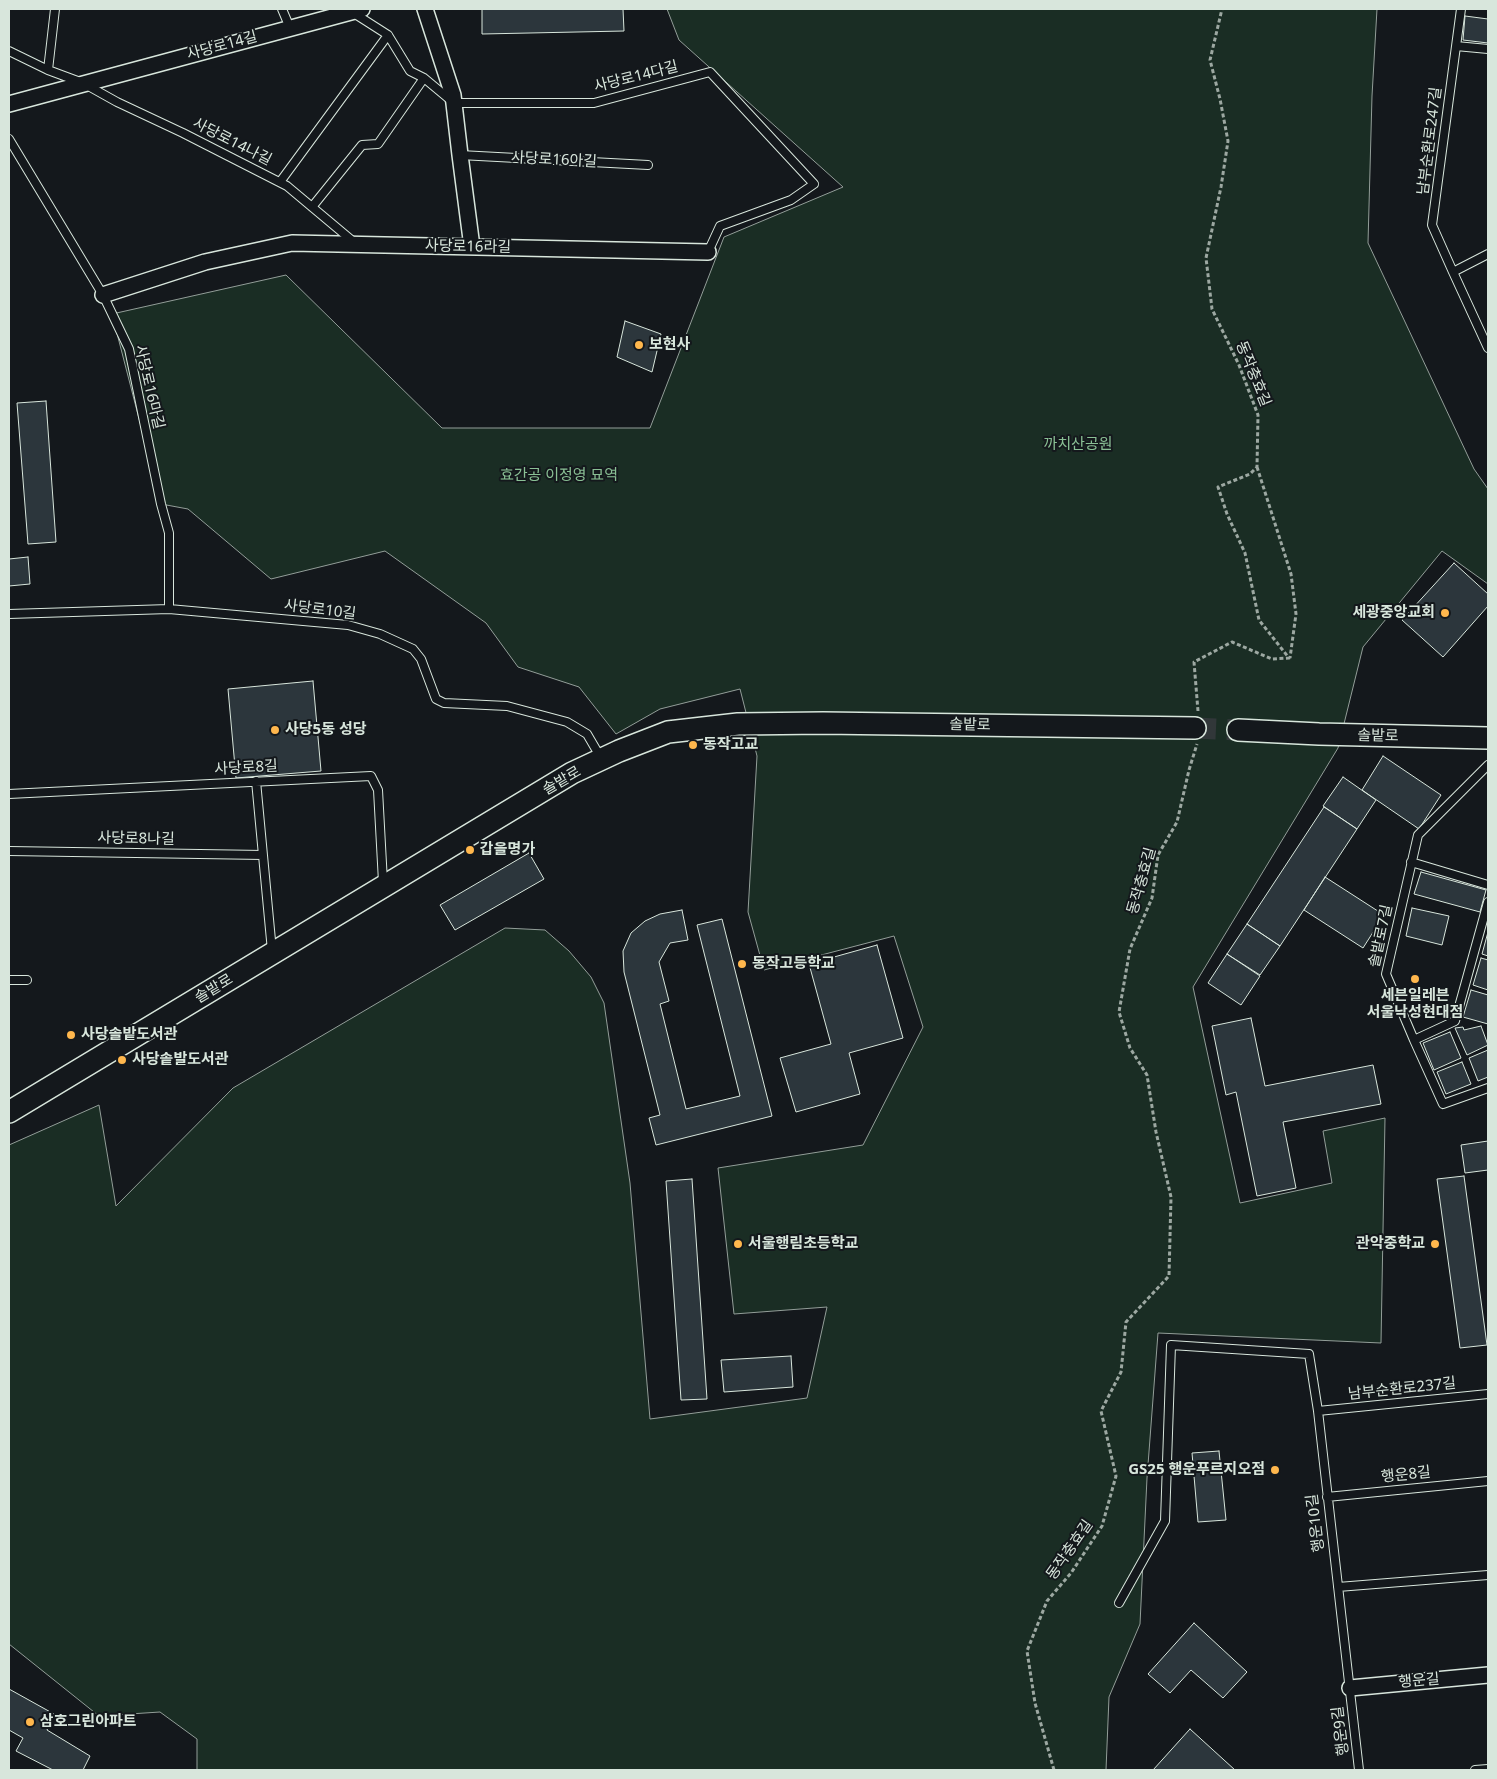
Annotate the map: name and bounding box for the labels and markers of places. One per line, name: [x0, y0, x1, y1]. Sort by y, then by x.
place label: 보현사: [649, 336, 690, 354]
marker: 보현사: [633, 339, 645, 351]
place label: 세광중앙교회: [1352, 604, 1435, 622]
marker: 세광중앙교회: [1439, 607, 1451, 619]
place label: 사당5동 성당: [285, 721, 366, 739]
marker: 사당5동 성당: [269, 724, 281, 736]
place label: 동작고교: [703, 736, 758, 754]
marker: 동작고교: [687, 739, 699, 751]
place label: 갑을명가: [480, 841, 535, 859]
marker: 갑을명가: [464, 844, 476, 856]
place label: 동작고등학교: [752, 955, 835, 973]
marker: 동작고등학교: [736, 958, 748, 970]
marker: 세븐일레븐 서울낙성현대점: [1409, 973, 1421, 985]
place label: 세븐일레븐 서울낙성현대점: [1367, 987, 1463, 1022]
place label: 사당솔밭도서관: [81, 1026, 178, 1044]
marker: 사당솔밭도서관: [65, 1029, 77, 1041]
place label: 사당솥발도서관: [132, 1051, 229, 1069]
marker: 사당솥발도서관: [116, 1054, 128, 1066]
place label: 서울행림초등학교: [748, 1235, 858, 1253]
place label: 관악중학교: [1356, 1235, 1425, 1253]
marker: 서울행림초등학교: [732, 1238, 744, 1250]
marker: 관악중학교: [1429, 1238, 1441, 1250]
place label: GS25 행운푸르지오점: [1128, 1461, 1265, 1479]
marker: GS25 행운푸르지오점: [1269, 1464, 1281, 1476]
place label: 삼호그린아파트: [40, 1713, 137, 1731]
marker: 삼호그린아파트: [24, 1716, 36, 1728]

